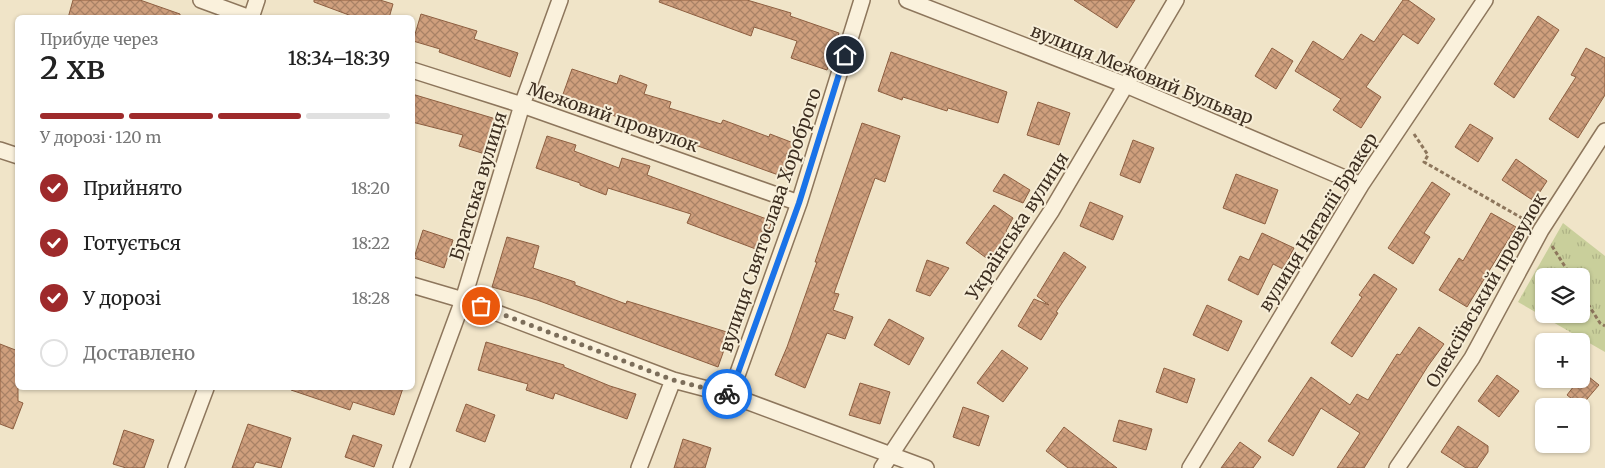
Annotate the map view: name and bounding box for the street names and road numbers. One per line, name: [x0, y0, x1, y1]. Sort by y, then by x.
street label: вулиця Межовий Бульвар: [1027, 19, 1257, 129]
street label: Межовий провулок: [524, 77, 702, 157]
street label: вулиця Святослава Хороброго: [714, 85, 826, 355]
street label: Братська вулиця: [444, 109, 512, 263]
street label: вулиця Наталії Бракер: [1254, 128, 1382, 316]
street label: Українська вулиця: [960, 147, 1074, 305]
street label: Олексіївський провулок: [1421, 188, 1552, 392]

